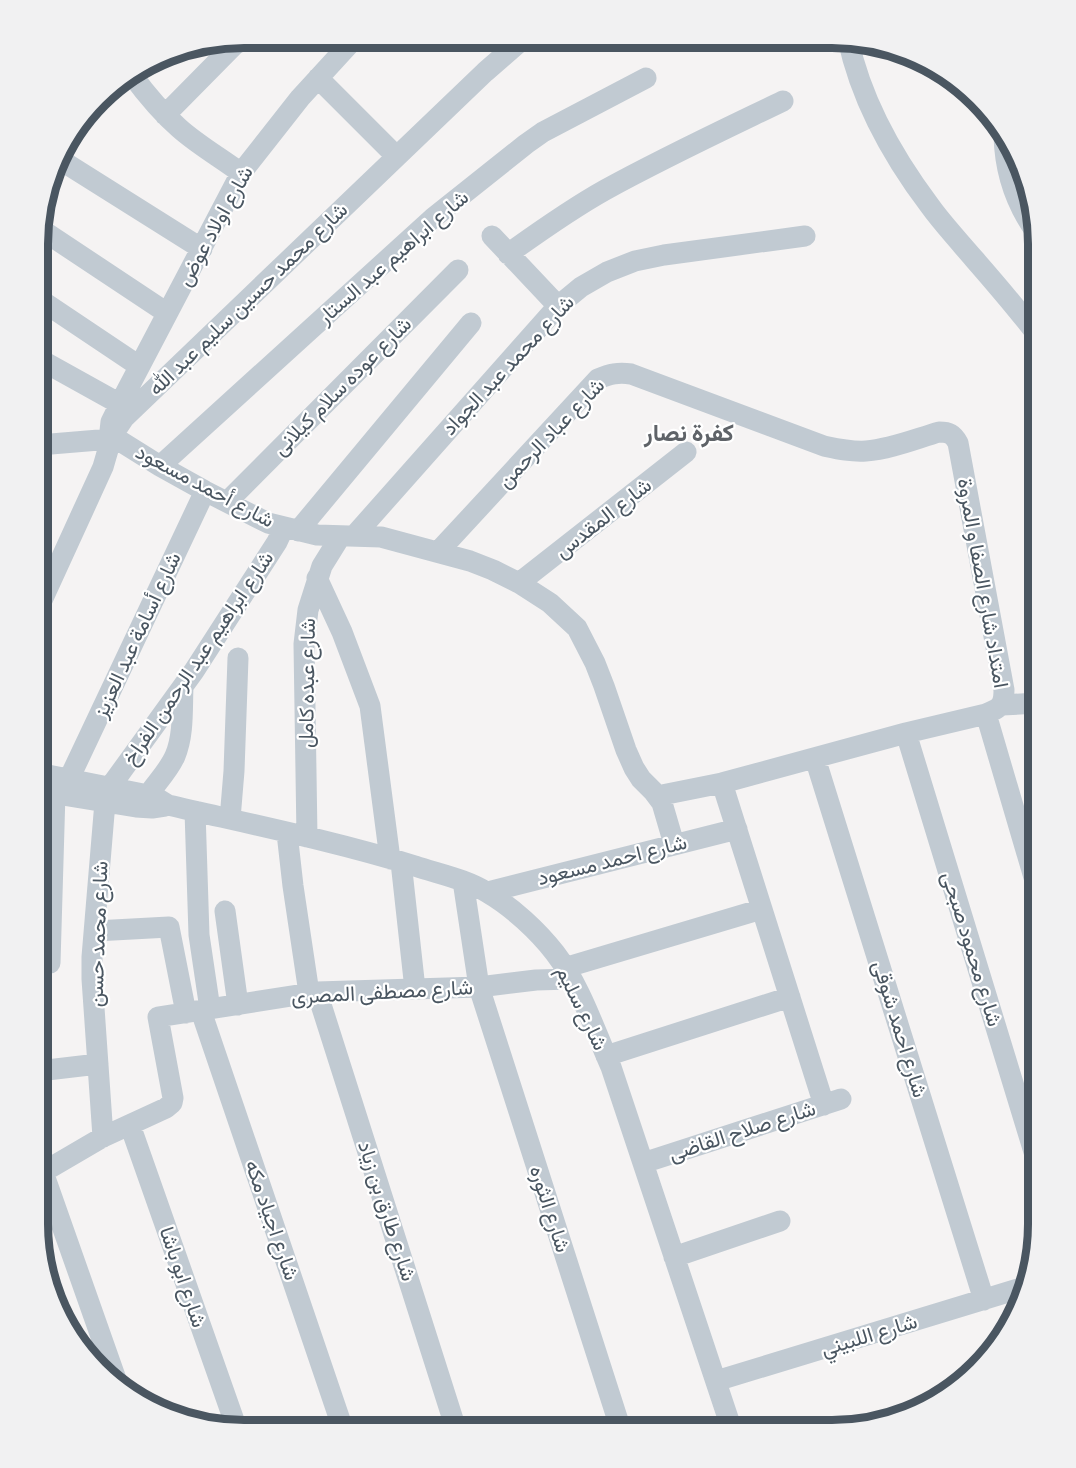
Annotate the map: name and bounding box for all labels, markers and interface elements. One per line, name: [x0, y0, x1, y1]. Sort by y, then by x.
street label: شارع اولاد عوض: [170, 160, 260, 292]
street label: شارع ابراهيم عبد الستار: [310, 183, 475, 332]
street label: شارع محمد حسين سليم عبد الله: [141, 195, 355, 403]
street label: شارع محمد عبد الجواد: [435, 288, 581, 442]
street label: شارع عوده سلام كيلانى: [266, 310, 418, 462]
street label: شارع عباد الرحمن: [491, 371, 611, 495]
district label: كفرة نصار: [643, 416, 734, 451]
street label: شارع أحمد مسعود: [130, 437, 280, 535]
street label: شارع المقدس: [548, 471, 658, 565]
street label: امتداد شارع الصفا و المروة: [950, 476, 1016, 690]
street label: شارع ابراهيم عبد الرحمن الفراخ: [115, 545, 281, 771]
street label: شارع أسامة عبد العزيز: [85, 547, 189, 724]
street label: شارع عبده كامل: [291, 618, 323, 748]
street label: شارع احمد مسعود: [534, 827, 690, 893]
street label: شارع محمد حسن: [80, 860, 116, 1008]
street label: شارع محمود صبحى: [934, 868, 1010, 1030]
street label: شارع احمد شوقى: [865, 957, 935, 1101]
street label: شارع سليم: [549, 961, 615, 1055]
street label: شارع مصطفى المصرى: [290, 972, 474, 1012]
street label: شارع صلاح القاضى: [665, 1093, 819, 1169]
street label: شارع طارق بن زياد: [350, 1137, 424, 1285]
street label: شارع اجياد مكه: [237, 1156, 307, 1284]
street label: شارع الثوره: [522, 1162, 578, 1256]
street label: شارع ابو باشا: [152, 1223, 214, 1331]
street label: شارع اللبيني: [817, 1306, 922, 1366]

